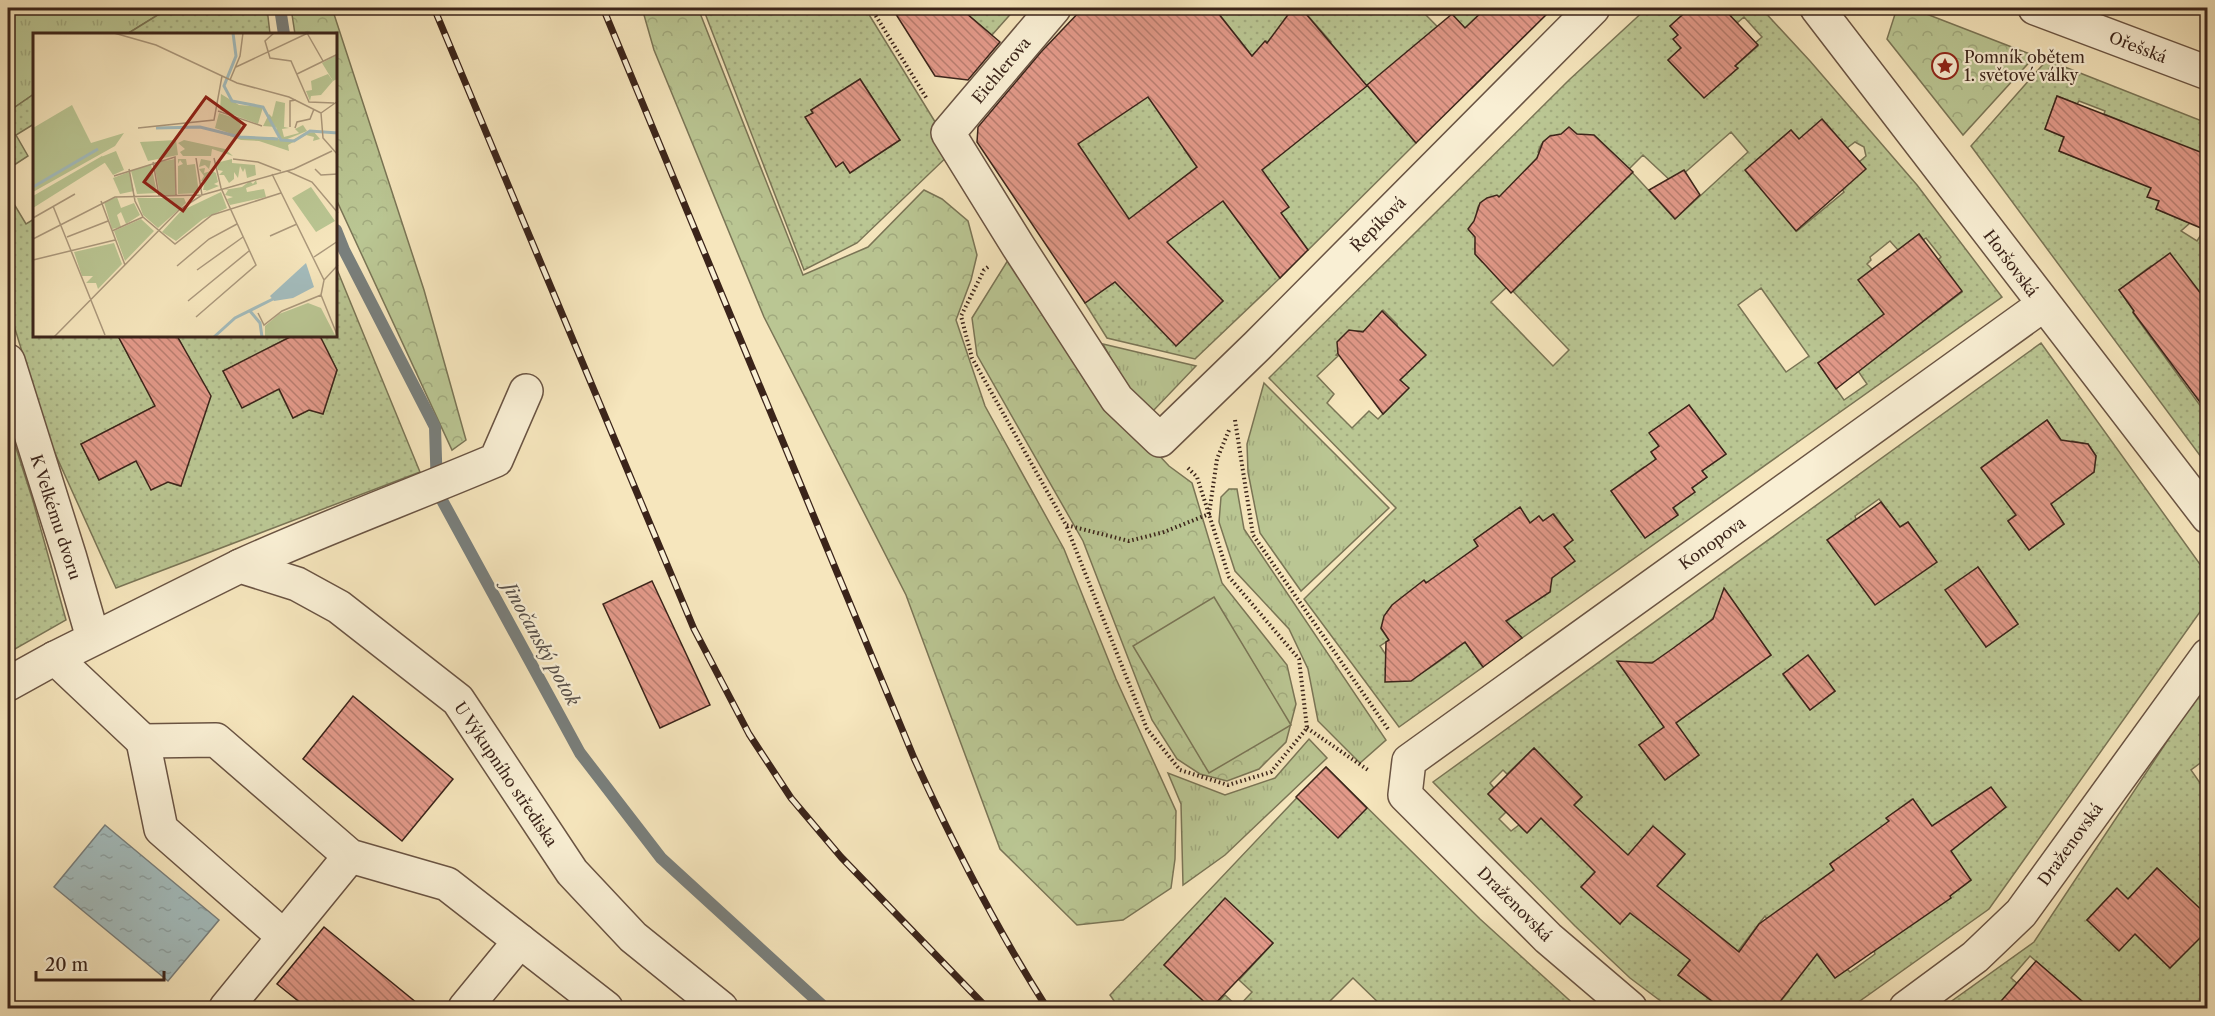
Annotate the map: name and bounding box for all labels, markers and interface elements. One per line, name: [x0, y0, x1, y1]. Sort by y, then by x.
street label: Ořešská: [2106, 27, 2170, 67]
street label: Eichlerova: [967, 32, 1035, 107]
inset map: [33, 33, 338, 338]
place label: Pomník obětem 1. světové války: [1964, 47, 2085, 85]
place icon: Pomník obětem 1. světové války: [1930, 51, 1960, 81]
street label: Řepíková: [1345, 191, 1410, 256]
street label: Horšovská: [1979, 225, 2043, 301]
street label: K Velkému dvoru: [26, 452, 86, 582]
street label: Konopova: [1675, 512, 1750, 574]
water label: Jinočanský potok: [495, 574, 584, 710]
street label: U Výkupního střediska: [450, 698, 562, 851]
street label: Draženovská: [2033, 798, 2107, 889]
street label: Draženovská: [1474, 863, 1557, 946]
scale bar: [36, 944, 164, 982]
text: 20 m: [45, 954, 89, 976]

